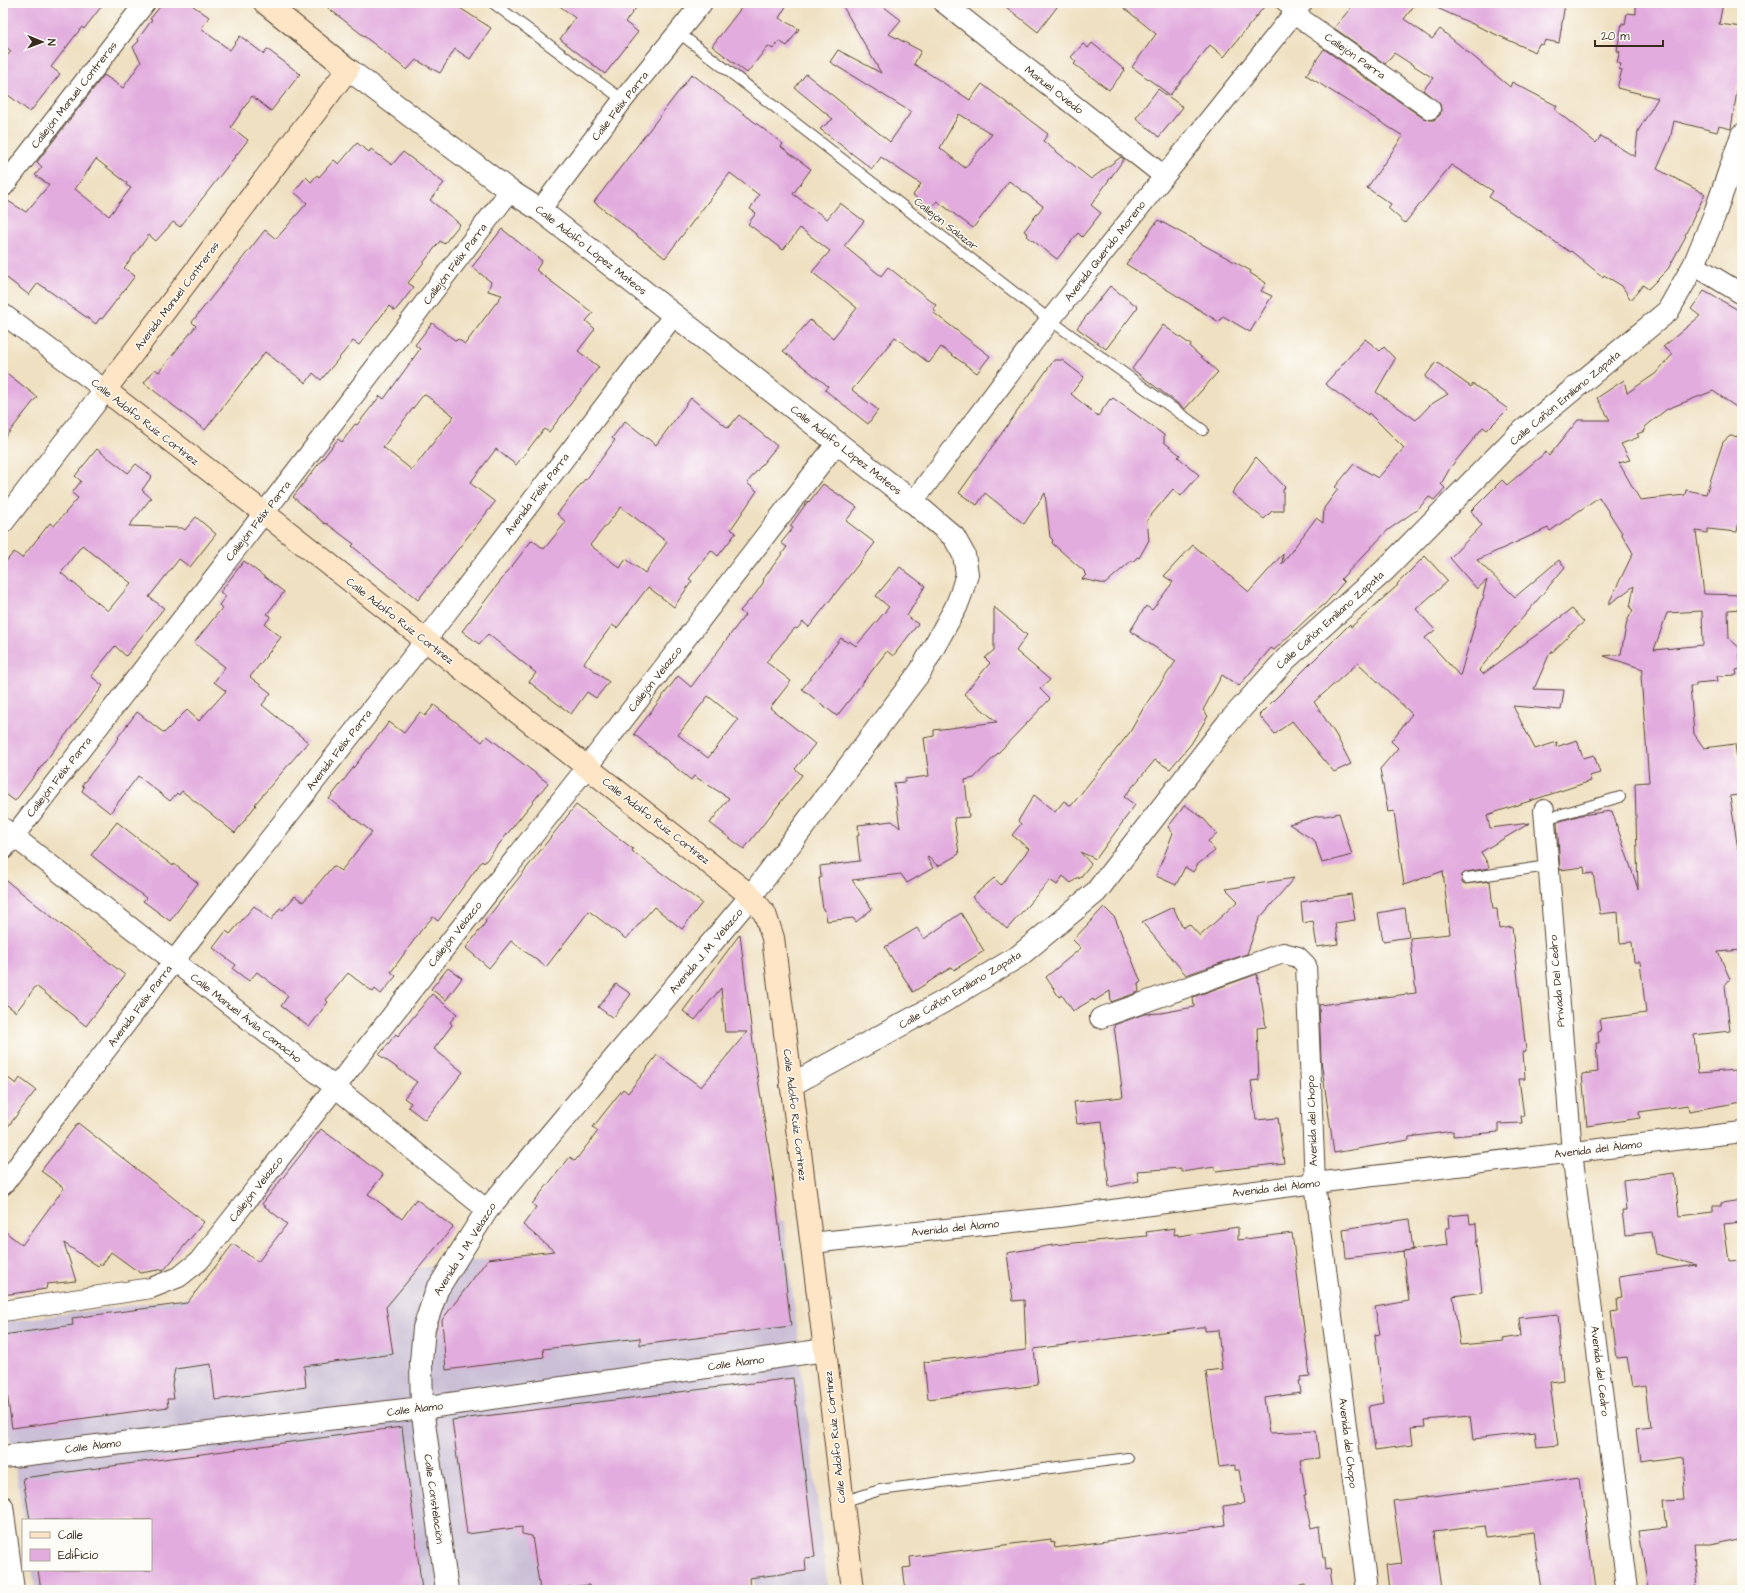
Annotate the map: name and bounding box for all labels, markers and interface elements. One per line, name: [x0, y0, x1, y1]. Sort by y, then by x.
north arrow: [22, 22, 62, 62]
scale bar: [1595, 22, 1663, 48]
text: 20 m: [1601, 28, 1630, 45]
street label: Callejón Parra: [1322, 29, 1389, 83]
street label: Callejón Manuel Contreras: [28, 38, 121, 152]
text: N: [44, 39, 59, 46]
street label: Manuel Oviedo: [1022, 62, 1087, 118]
street label: Calle Félix Parra: [588, 68, 652, 144]
street label: Callejón Salazar: [911, 194, 981, 254]
street label: Avenida Querido Moreno: [1061, 197, 1150, 304]
street label: Calle Adolfo López Mateos: [532, 202, 650, 299]
street label: Callejón Félix Parra: [420, 220, 491, 308]
street label: Avenida Manuel Contreras: [131, 238, 223, 353]
street label: Calle Cañón Emiliano Zapata: [1507, 347, 1624, 449]
street label: Calle Adolfo Ruíz Cortinez: [88, 375, 202, 469]
street label: Calle Adolfo López Mateos: [787, 402, 905, 499]
street label: Avenida Félix Parra: [501, 450, 573, 538]
street label: Callejón Félix Parra: [222, 478, 294, 564]
street label: Calle Cañón Emiliano Zapata: [1273, 567, 1387, 672]
street label: Calle Adolfo Ruíz Cortinez: [343, 574, 457, 668]
street label: Callejón Velazco: [625, 642, 686, 715]
street label: Avenida Félix Parra: [303, 706, 375, 793]
street label: Callejón Félix Parra: [23, 734, 95, 820]
street label: Calle Adolfo Ruíz Cortinez: [599, 774, 713, 868]
street label: Callejón Velazco: [425, 897, 486, 970]
street label: Avenida J. M. Velazco: [666, 905, 747, 997]
street label: Privada Del Cedro: [1545, 933, 1569, 1028]
street label: Calle Cañón Emiliano Zapata: [896, 947, 1024, 1032]
street label: Avenida Félix Parra: [104, 962, 176, 1050]
street label: Calle Manuel Ávila Camacho: [187, 970, 305, 1067]
street label: Calle Adolfo Ruíz Cortinez: [779, 1048, 811, 1182]
street label: Avenida del Chopo: [1303, 1074, 1321, 1167]
street label: Avenida del Álamo: [1553, 1136, 1644, 1162]
street label: Callejón Velazco: [226, 1152, 287, 1225]
street label: Avenida del Álamo: [1231, 1175, 1322, 1201]
street label: Avenida J. M. Velazco: [430, 1199, 500, 1298]
street label: Avenida del Álamo: [910, 1216, 1001, 1240]
street label: Avenida del Cedro: [1587, 1325, 1613, 1418]
street label: Calle Álamo: [707, 1352, 766, 1374]
street label: Calle Adolfo Ruíz Cortinez: [821, 1370, 849, 1504]
street label: Avenida del Chopo: [1335, 1397, 1361, 1490]
street label: Calle Álamo: [386, 1398, 445, 1420]
street label: Calle Álamo: [64, 1435, 123, 1457]
street label: Calle Constelación: [420, 1453, 448, 1545]
legend: [22, 1519, 152, 1571]
text: Calle: [58, 1527, 83, 1544]
text: Edificio: [58, 1547, 98, 1564]

